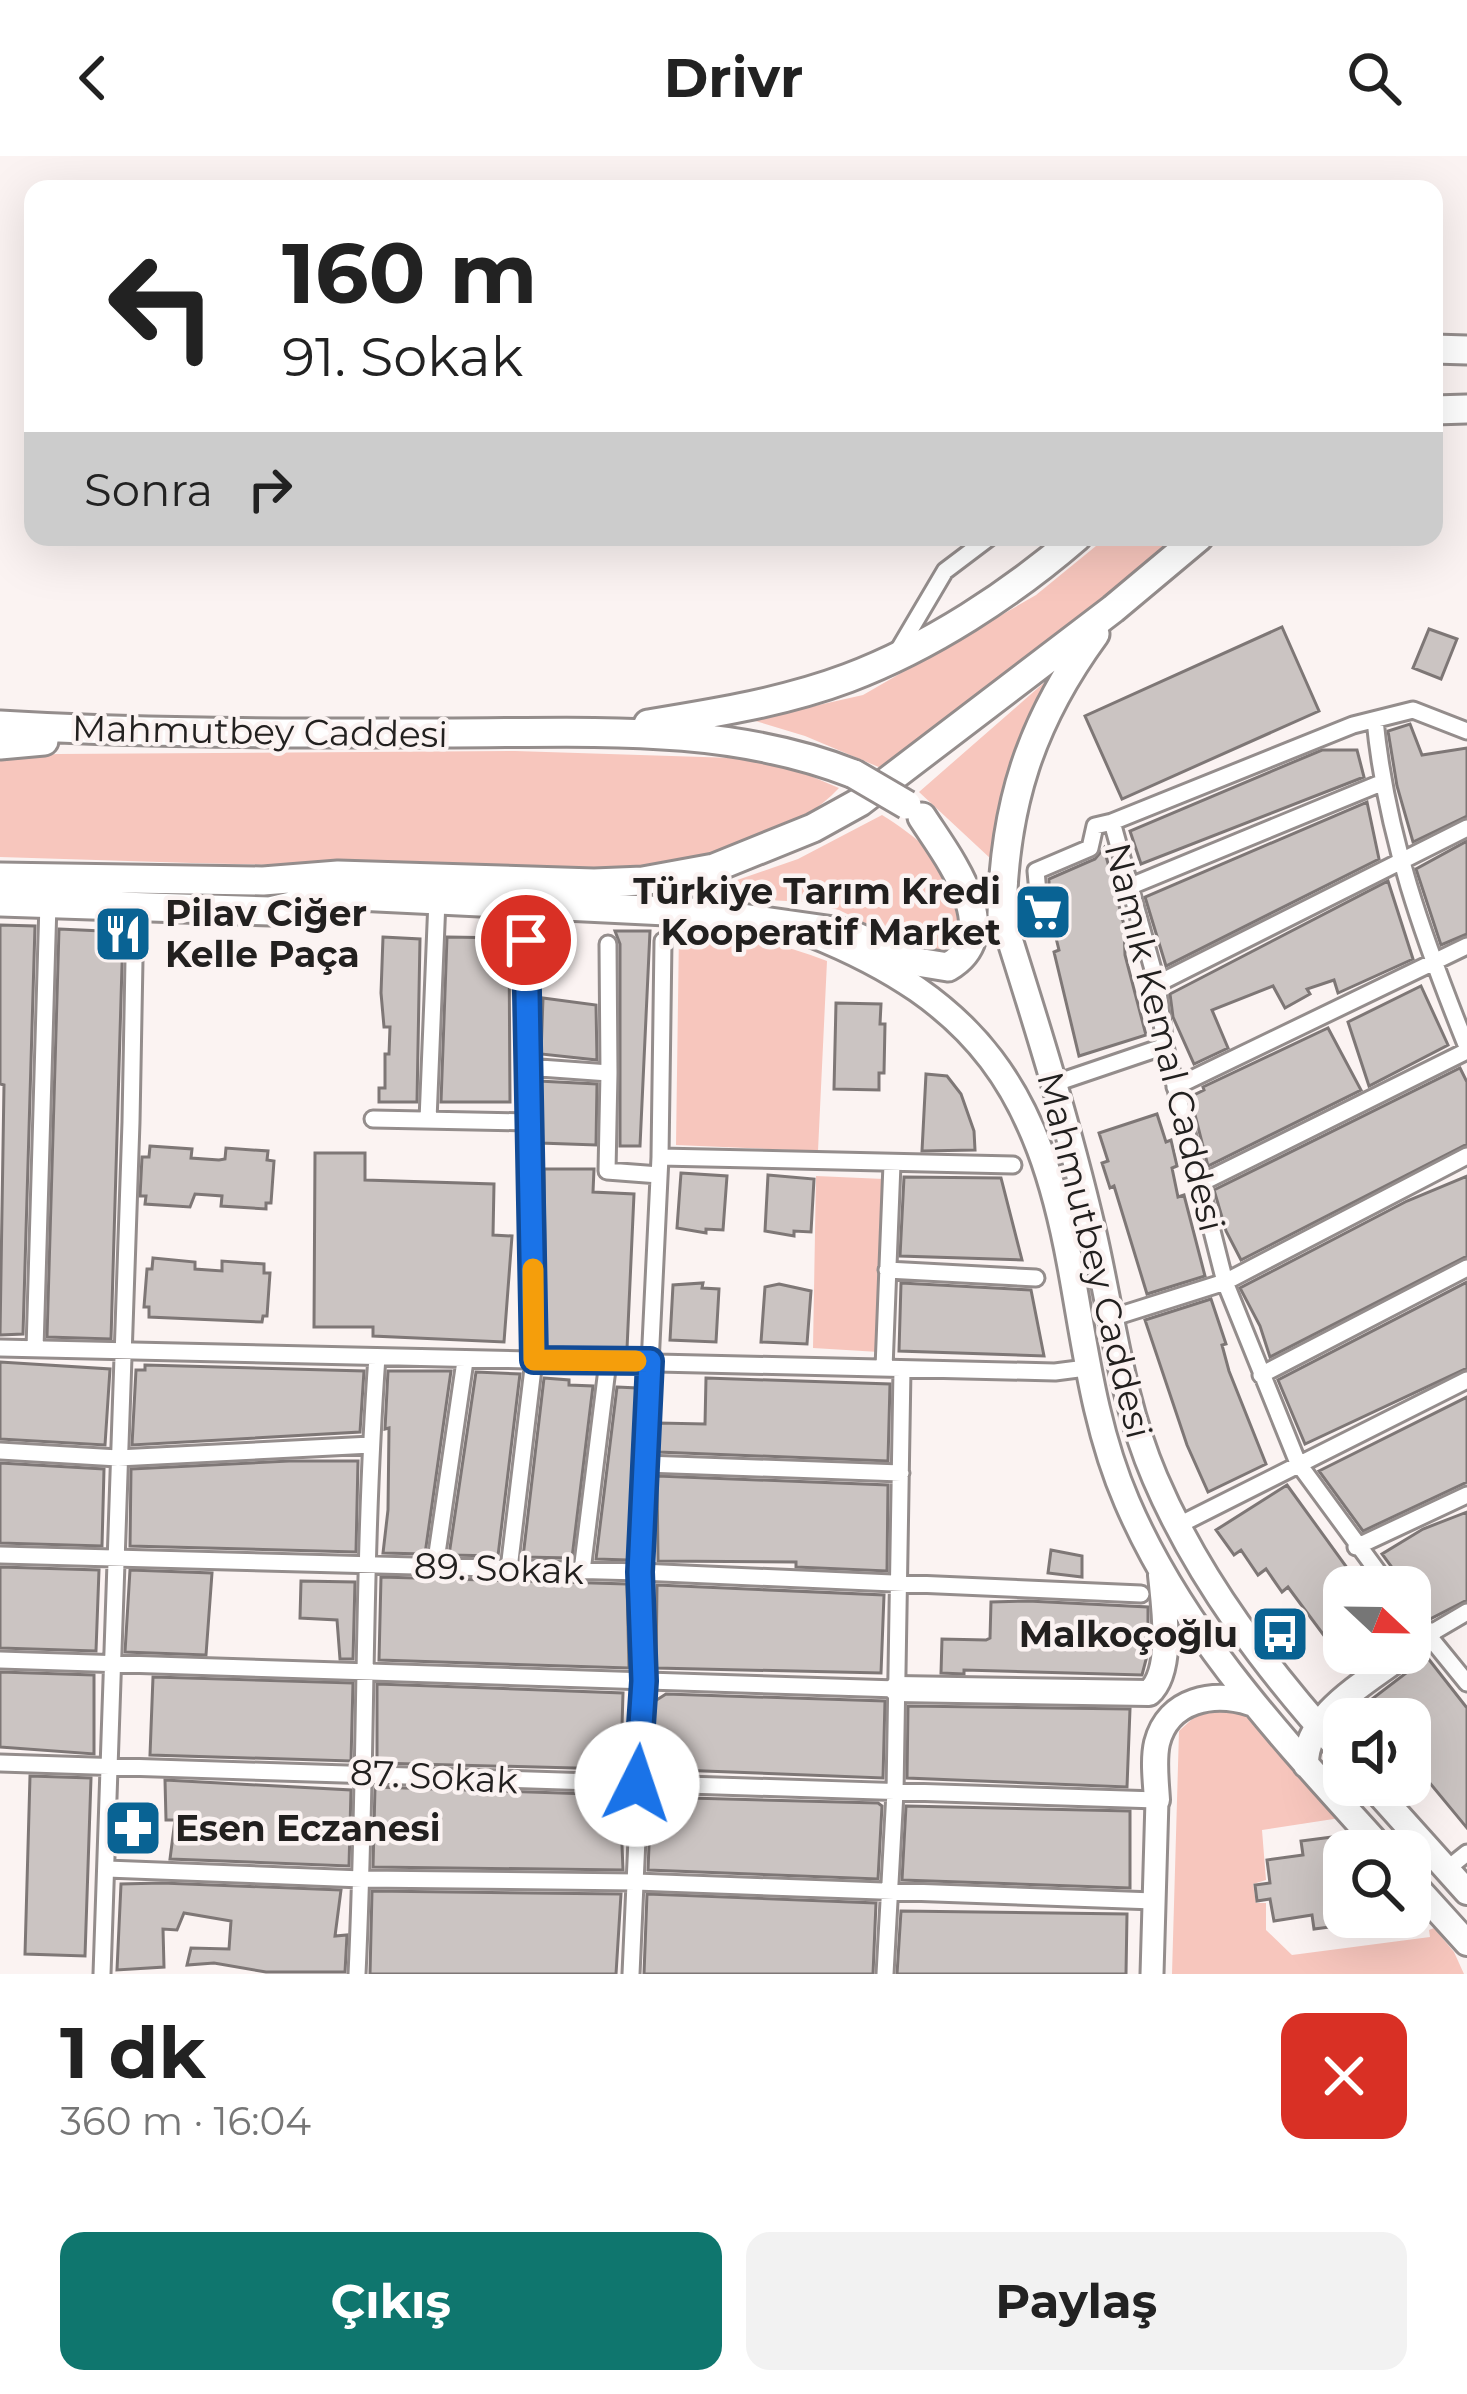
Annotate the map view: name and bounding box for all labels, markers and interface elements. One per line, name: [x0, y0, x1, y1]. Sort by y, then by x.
icon: back: [60, 45, 126, 111]
text: Drivr: [664, 45, 803, 111]
icon: search: [1341, 45, 1407, 111]
text: 160 m: [282, 222, 537, 324]
icon: left: [84, 228, 240, 384]
text: 91. Sokak: [282, 324, 523, 390]
icon: right: [237, 456, 303, 522]
text: Sonra: [84, 462, 213, 517]
street label: Mahmutbey Caddesi: [72, 706, 448, 756]
street label: Namık Kemal Caddesi: [1095, 838, 1235, 1236]
place label: Türkiye Tarım Kredi Kooperatif Market: [633, 869, 1001, 954]
supermarket icon: Türkiye Tarım Kredi Kooperatif Market: [1012, 881, 1074, 943]
pin: [475, 889, 577, 991]
place label: Pilav Ciğer Kelle Paça: [165, 891, 367, 976]
restaurant icon: Pilav Ciğer Kelle Paça: [92, 903, 154, 965]
icon: arrive: [493, 907, 559, 973]
street label: Mahmutbey Caddesi: [1028, 1067, 1162, 1443]
street label: 89. Sokak: [413, 1543, 585, 1593]
north arrow: [1323, 1566, 1431, 1674]
map controls: [1323, 1566, 1431, 1938]
bus stop icon: Malkoçoğlu: [1249, 1603, 1311, 1665]
place label: Malkoçoğlu: [1019, 1612, 1238, 1656]
button: sound: [1323, 1698, 1431, 1806]
position arrow: [574, 1721, 700, 1847]
street label: 87. Sokak: [349, 1750, 519, 1802]
pharmacy icon: Esen Eczanesi: [102, 1797, 164, 1859]
place label: Esen Eczanesi: [175, 1806, 441, 1850]
button: search: [1323, 1830, 1431, 1938]
text: 1 dk: [60, 2008, 206, 2096]
button: close: [1281, 2013, 1407, 2139]
text: 360 m · 16:04: [60, 2097, 311, 2145]
button: Çıkış: [60, 2232, 722, 2370]
button: Paylaş: [746, 2232, 1407, 2370]

